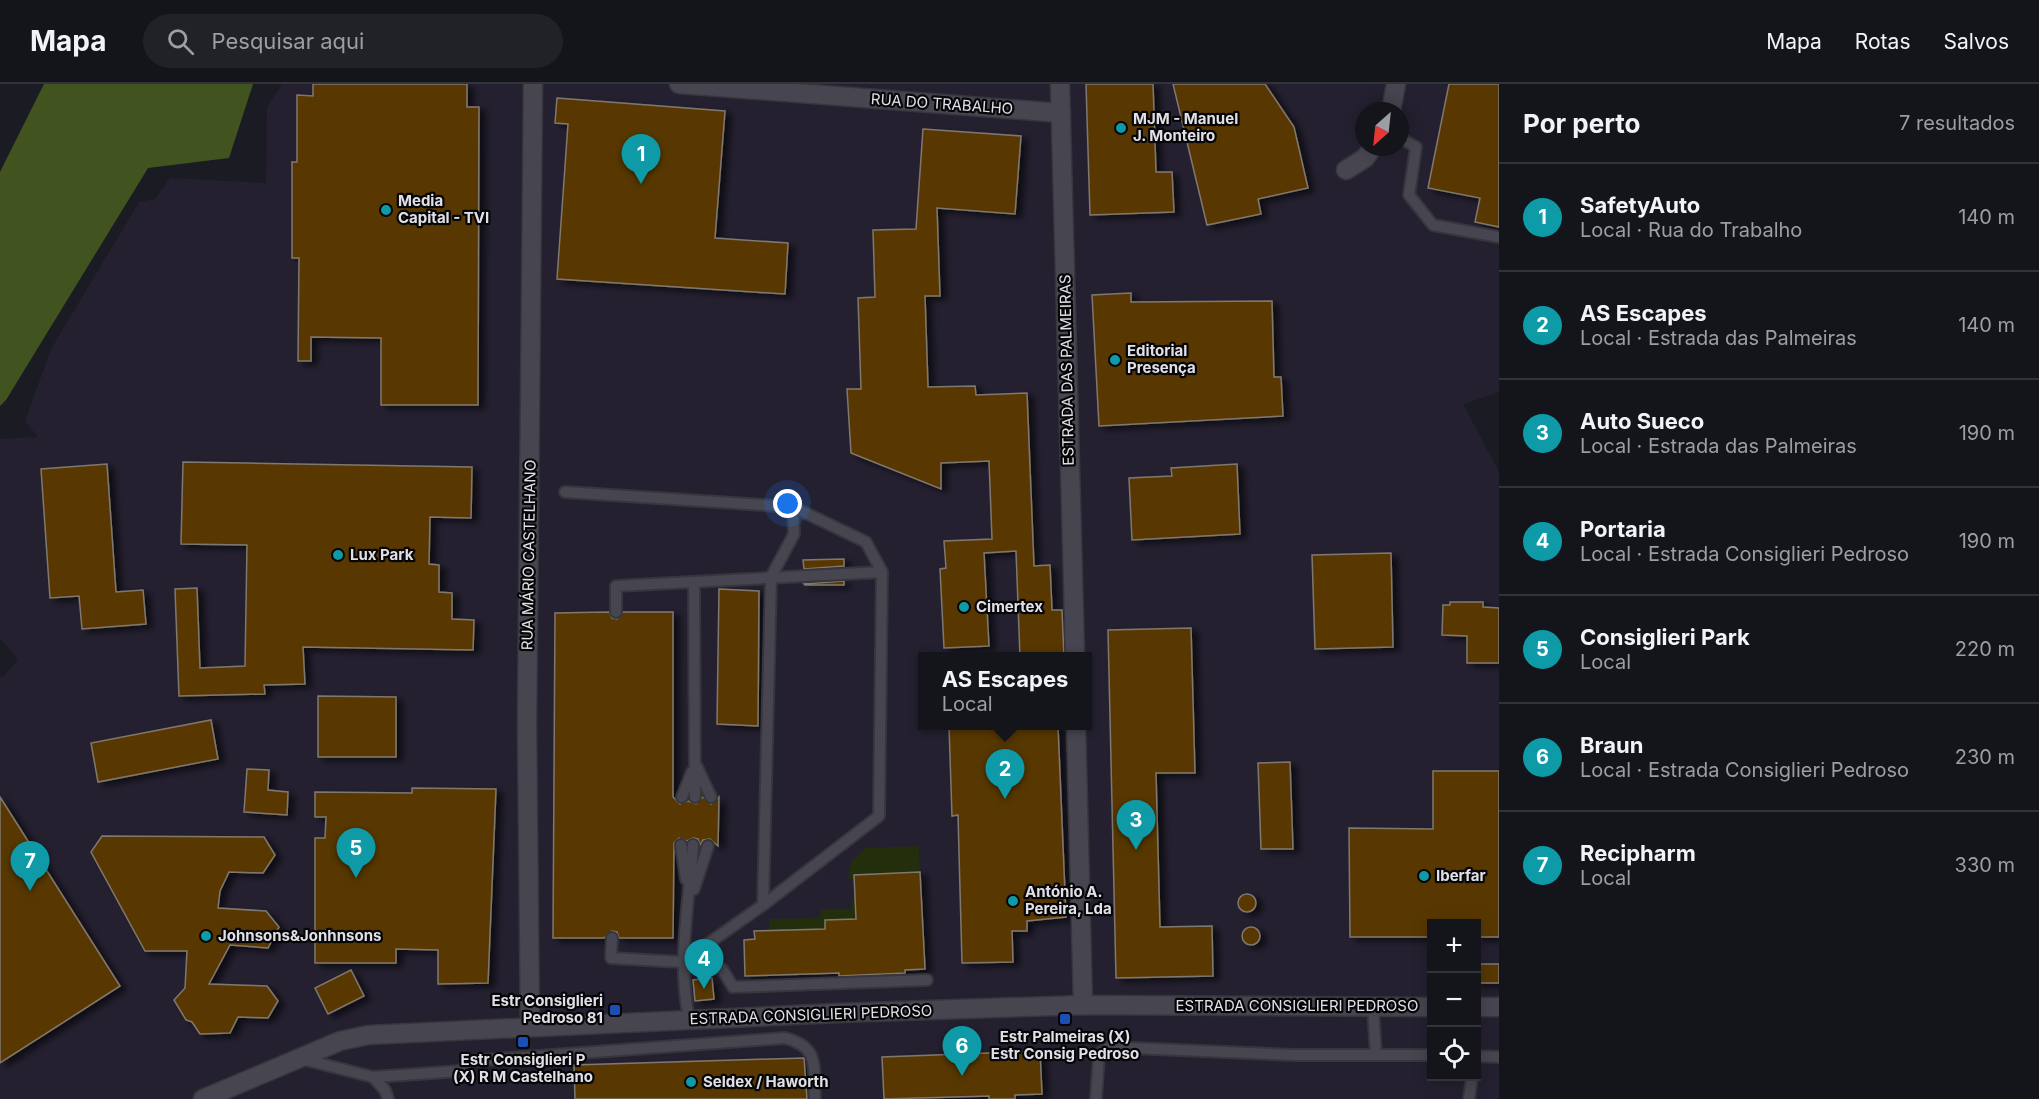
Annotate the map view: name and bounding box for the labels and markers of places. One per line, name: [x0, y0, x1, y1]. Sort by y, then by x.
place label: MJM - Manuel J. Monteiro: [1133, 109, 1238, 145]
marker: MJM - Manuel J. Monteiro: [1114, 121, 1128, 135]
pin: 1: [622, 135, 660, 184]
place label: Media Capital - TVI: [398, 191, 489, 227]
marker: Media Capital - TVI: [379, 203, 393, 217]
place label: Editorial Presença: [1127, 341, 1196, 377]
marker: Editorial Presença: [1108, 353, 1122, 367]
place label: Lux Park: [350, 545, 414, 564]
marker: Lux Park: [331, 548, 345, 562]
place label: Cimertex: [976, 597, 1043, 616]
marker: Cimertex: [957, 600, 971, 614]
pin: 2: [986, 750, 1024, 799]
pin: 3: [1116, 800, 1156, 850]
pin: 5: [336, 828, 376, 878]
pin: 7: [10, 842, 50, 891]
place label: Iberfar: [1436, 866, 1486, 885]
marker: Iberfar: [1417, 869, 1431, 883]
place label: António A. Pereira, Lda: [1025, 882, 1112, 918]
marker: António A. Pereira, Lda: [1006, 894, 1020, 908]
place label: Johnsons&Jonhnsons: [218, 926, 381, 945]
marker: Johnsons&Jonhnsons: [199, 929, 213, 943]
pin: 4: [684, 940, 724, 989]
place label: Estr Consiglieri Pedroso 81: [491, 991, 603, 1027]
marker: Estr Consiglieri Pedroso 81: [608, 1003, 622, 1017]
marker: Estr Palmeiras (X) Estr Consig Pedroso: [1058, 1012, 1072, 1026]
pin: 6: [942, 1026, 982, 1076]
place label: Estr Palmeiras (X) Estr Consig Pedroso: [991, 1027, 1139, 1063]
marker: Estr Consiglieri P (X) R M Castelhano: [516, 1035, 530, 1049]
place label: Estr Consiglieri P (X) R M Castelhano: [453, 1050, 593, 1086]
place label: Seldex / Haworth: [703, 1072, 828, 1091]
marker: Seldex / Haworth: [684, 1075, 698, 1089]

